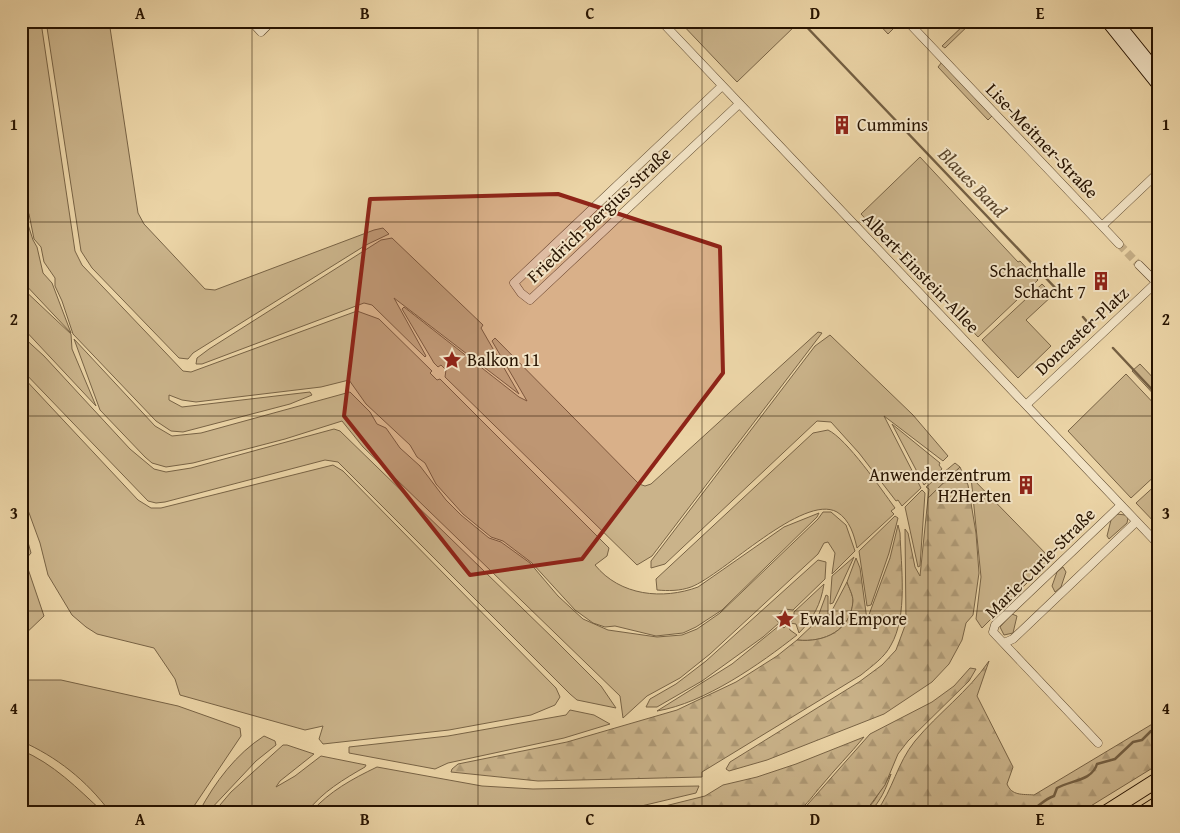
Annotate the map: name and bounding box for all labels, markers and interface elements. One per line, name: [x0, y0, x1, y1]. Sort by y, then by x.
text: A: [135, 1, 146, 25]
text: B: [360, 1, 370, 25]
text: C: [585, 1, 595, 25]
text: D: [810, 1, 820, 25]
text: E: [1036, 1, 1045, 25]
street label: Lise-Meitner-Straße: [980, 77, 1105, 205]
place label: Cummins: [857, 111, 928, 138]
text: 1: [10, 112, 18, 136]
text: 1: [1162, 112, 1170, 136]
building icon: Cummins: [831, 114, 853, 136]
street label: Friedrich-Bergius-Straße: [520, 140, 677, 289]
water label: Blaues Band: [932, 140, 1014, 223]
street label: Albert-Einstein-Allee: [856, 206, 986, 339]
place label: Schachthalle Schacht 7: [990, 257, 1086, 305]
building icon: Schachthalle Schacht 7: [1090, 270, 1112, 292]
street label: Doncaster-Platz: [1029, 280, 1135, 381]
text: 2: [10, 307, 18, 331]
text: 2: [1162, 307, 1170, 331]
place label: Balkon 11: [467, 346, 540, 373]
place icon: Balkon 11: [441, 349, 463, 371]
place label: Anwenderzentrum H2Herten: [869, 461, 1011, 509]
building icon: Anwenderzentrum H2Herten: [1015, 474, 1037, 496]
text: 3: [10, 501, 18, 525]
street label: Marie-Curie-Straße: [978, 501, 1101, 624]
text: 3: [1162, 501, 1170, 525]
place label: Ewald Empore: [800, 605, 907, 632]
place icon: Ewald Empore: [774, 608, 796, 630]
text: 4: [10, 696, 18, 720]
text: 4: [1162, 696, 1170, 720]
text: A: [135, 807, 146, 831]
text: B: [360, 807, 370, 831]
text: C: [585, 807, 595, 831]
text: D: [810, 807, 820, 831]
text: E: [1036, 807, 1045, 831]

